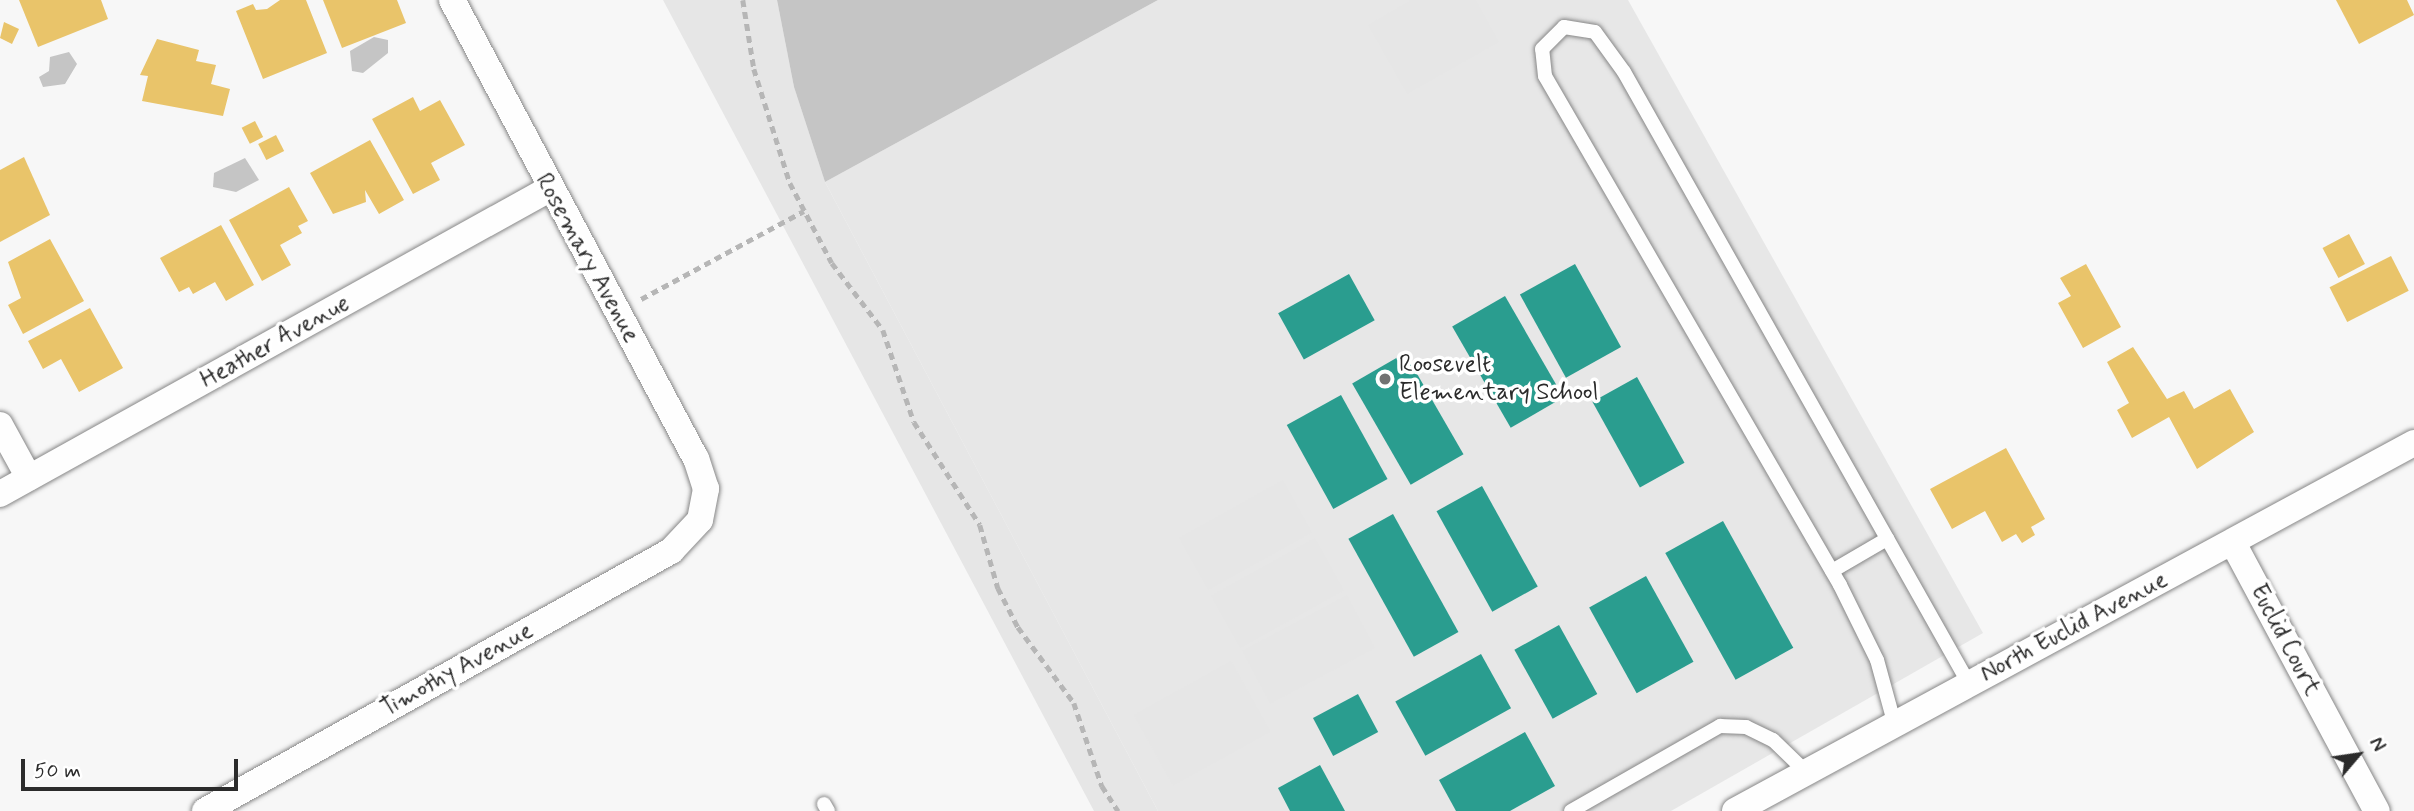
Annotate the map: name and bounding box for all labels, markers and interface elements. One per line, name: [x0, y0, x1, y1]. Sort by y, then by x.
street label: Rosemary Avenue: [528, 168, 646, 348]
street label: Heather Avenue: [197, 290, 353, 394]
place label: Roosevelt Elementary School: [1399, 351, 1598, 407]
marker: Roosevelt Elementary School: [1377, 371, 1393, 387]
street label: North Euclid Avenue: [1979, 567, 2169, 687]
street label: Euclid Court: [2244, 580, 2326, 700]
street label: Timothy Avenue: [379, 618, 535, 722]
north arrow: [2323, 720, 2393, 790]
text: N: [2363, 733, 2391, 756]
scale bar: [24, 744, 242, 788]
text: 50 m: [34, 757, 81, 785]

